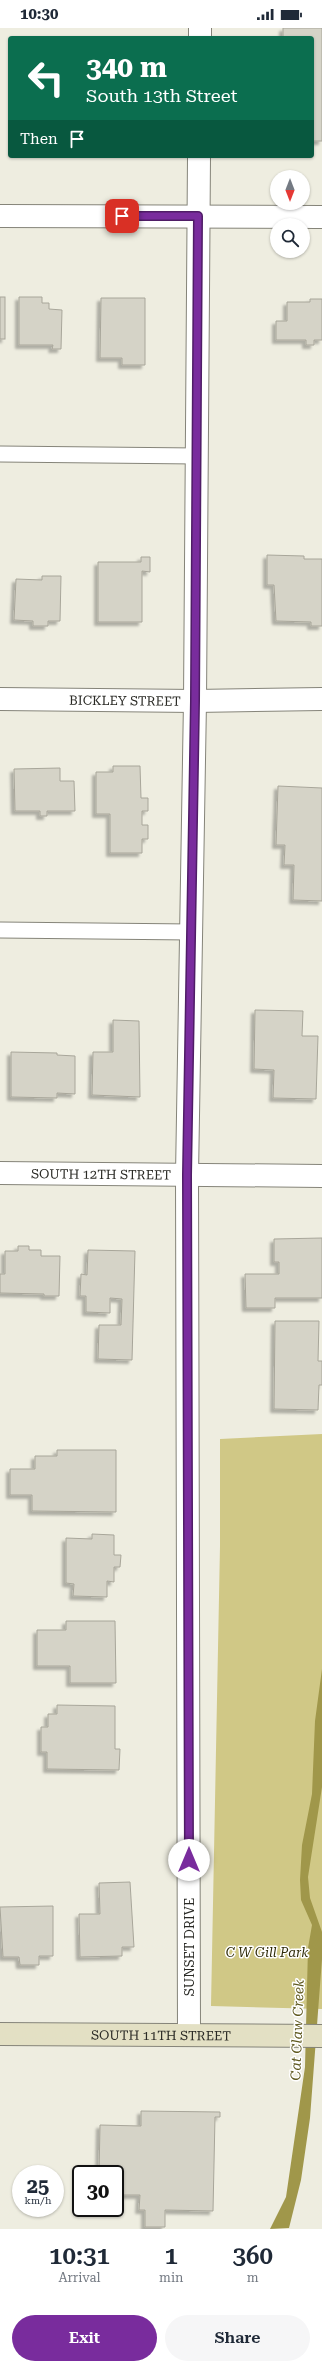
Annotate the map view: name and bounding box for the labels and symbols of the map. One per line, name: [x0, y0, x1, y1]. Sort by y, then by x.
north arrow: [270, 170, 310, 210]
pin: [105, 199, 139, 233]
street label: BICKLEY STREET: [69, 692, 181, 708]
street label: SOUTH 12TH STREET: [31, 1166, 171, 1182]
position arrow: [168, 1839, 210, 1881]
street label: SUNSET DRIVE: [182, 1898, 197, 1996]
park label: C W Gill Park: [226, 1945, 309, 1960]
water label: Cat Claw Creek: [287, 1979, 307, 2081]
street label: SOUTH 11TH STREET: [91, 2027, 231, 2043]
speed limit sign: 30: [72, 2165, 124, 2217]

